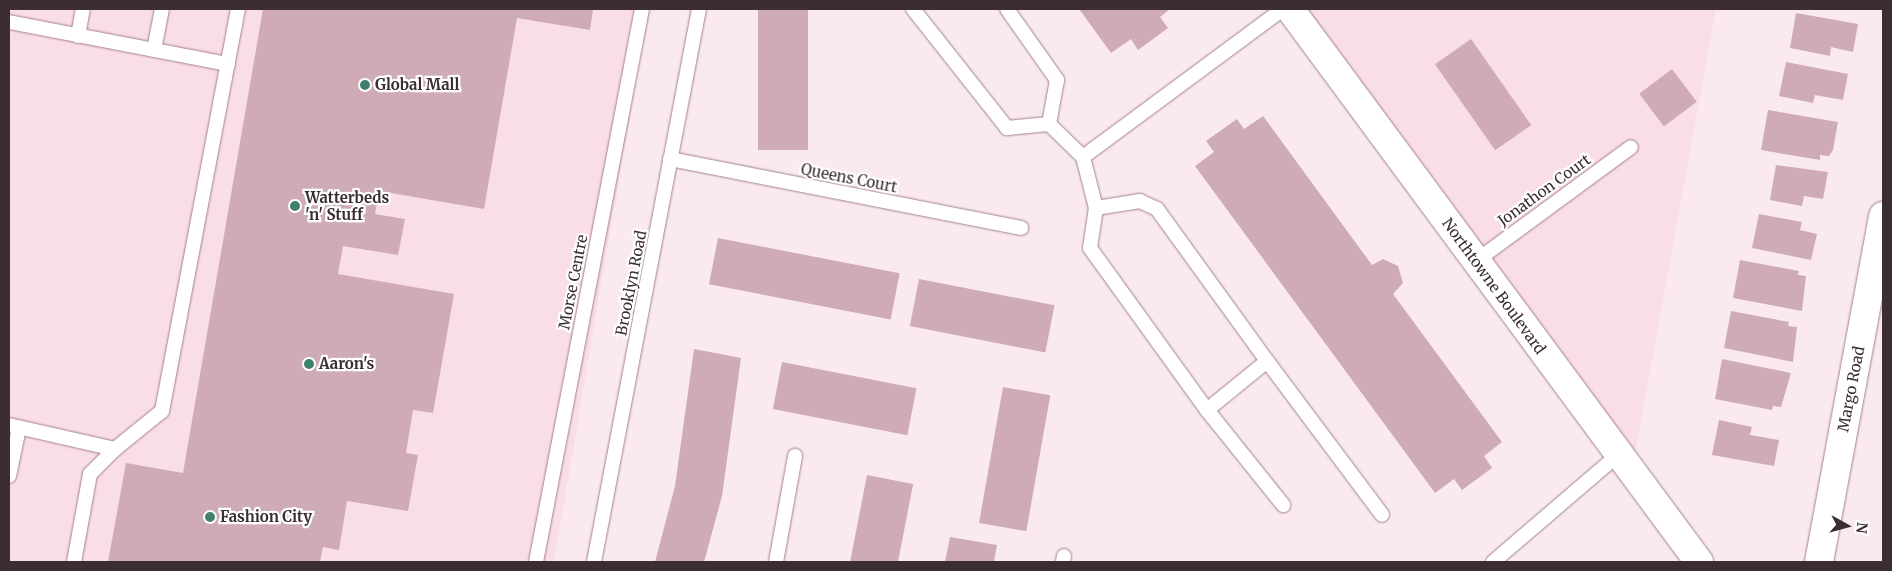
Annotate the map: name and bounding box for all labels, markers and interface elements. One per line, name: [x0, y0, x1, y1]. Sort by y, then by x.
place label: Global Mall: [375, 76, 459, 94]
marker: Global Mall: [359, 79, 371, 91]
street label: Jonathon Court: [1494, 150, 1594, 230]
street label: Queens Court: [799, 160, 899, 196]
place label: Watterbeds 'n' Stuff: [305, 188, 389, 223]
marker: Watterbeds 'n' Stuff: [289, 200, 301, 212]
street label: Northtowne Boulevard: [1439, 214, 1549, 358]
street label: Brooklyn Road: [612, 229, 650, 337]
street label: Morse Centre: [555, 233, 591, 331]
street label: Margo Road: [1834, 345, 1868, 433]
place label: Aaron's: [319, 355, 374, 373]
marker: Aaron's: [303, 358, 315, 370]
north arrow: [1822, 501, 1872, 551]
place label: Fashion City: [220, 508, 312, 526]
marker: Fashion City: [204, 511, 216, 523]
text: N: [1852, 521, 1871, 534]

